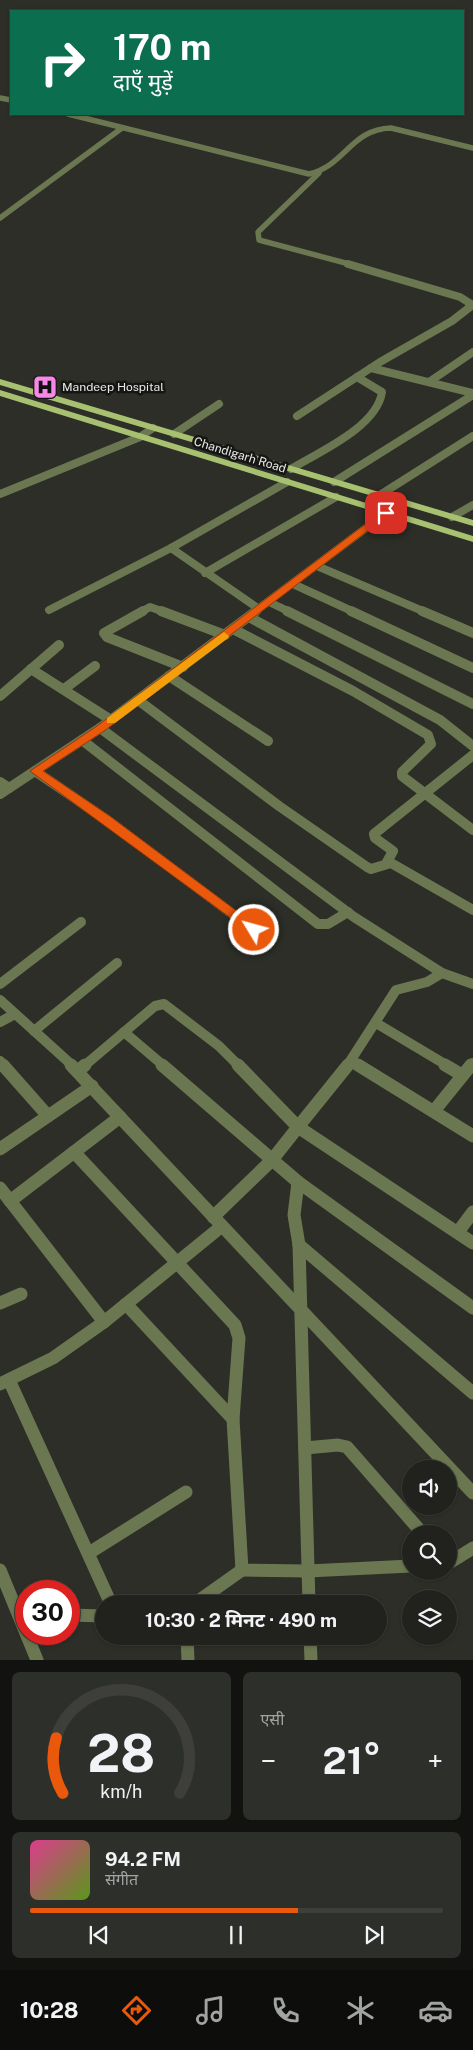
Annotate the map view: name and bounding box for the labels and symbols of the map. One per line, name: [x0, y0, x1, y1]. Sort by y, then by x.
hospital icon: Mandeep Hospital: [32, 374, 58, 400]
place label: Mandeep Hospital: [62, 380, 164, 394]
street label: Chandigarh Road: [192, 434, 288, 476]
pin: [365, 492, 407, 534]
position arrow: [227, 903, 279, 955]
speed limit sign: 30: [15, 1580, 80, 1645]

